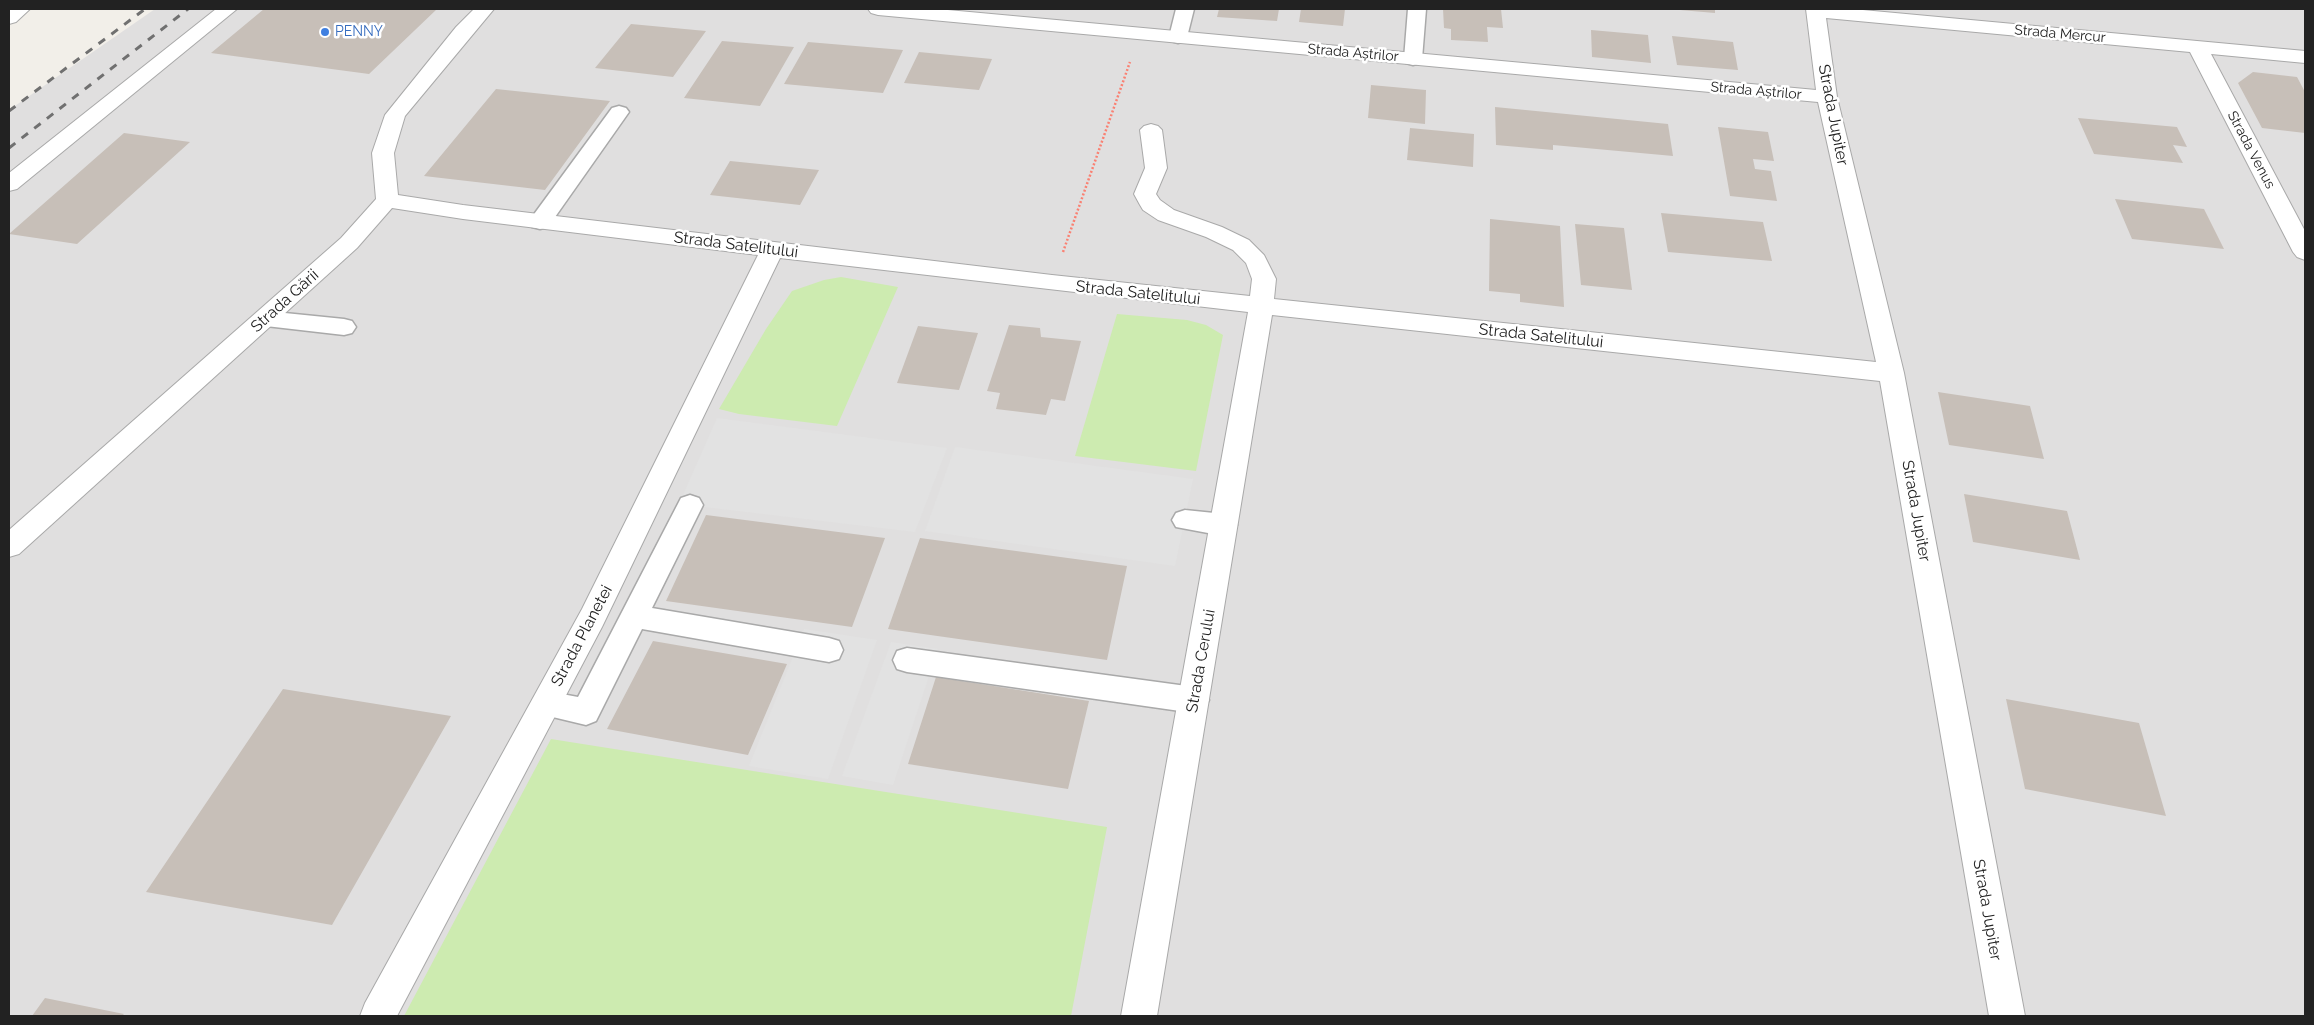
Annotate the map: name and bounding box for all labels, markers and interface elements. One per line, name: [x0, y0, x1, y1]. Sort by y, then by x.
street label: Strada Mercur: [2014, 22, 2106, 46]
place label: PENNY: [335, 24, 383, 40]
marker: PENNY: [319, 26, 331, 38]
street label: Strada Aștrilor: [1307, 41, 1399, 65]
street label: Strada Jupiter: [1814, 63, 1852, 167]
street label: Strada Aștrilor: [1710, 79, 1802, 103]
street label: Strada Venus: [2224, 108, 2278, 192]
street label: Strada Satelitului: [673, 228, 799, 262]
street label: Strada Gării: [247, 266, 323, 336]
street label: Strada Satelitului: [1075, 277, 1201, 309]
street label: Strada Satelitului: [1478, 320, 1604, 352]
street label: Strada Jupiter: [1898, 459, 1934, 563]
street label: Strada Planetei: [547, 582, 617, 690]
street label: Strada Cerului: [1182, 608, 1220, 714]
street label: Strada Jupiter: [1969, 858, 2005, 962]

